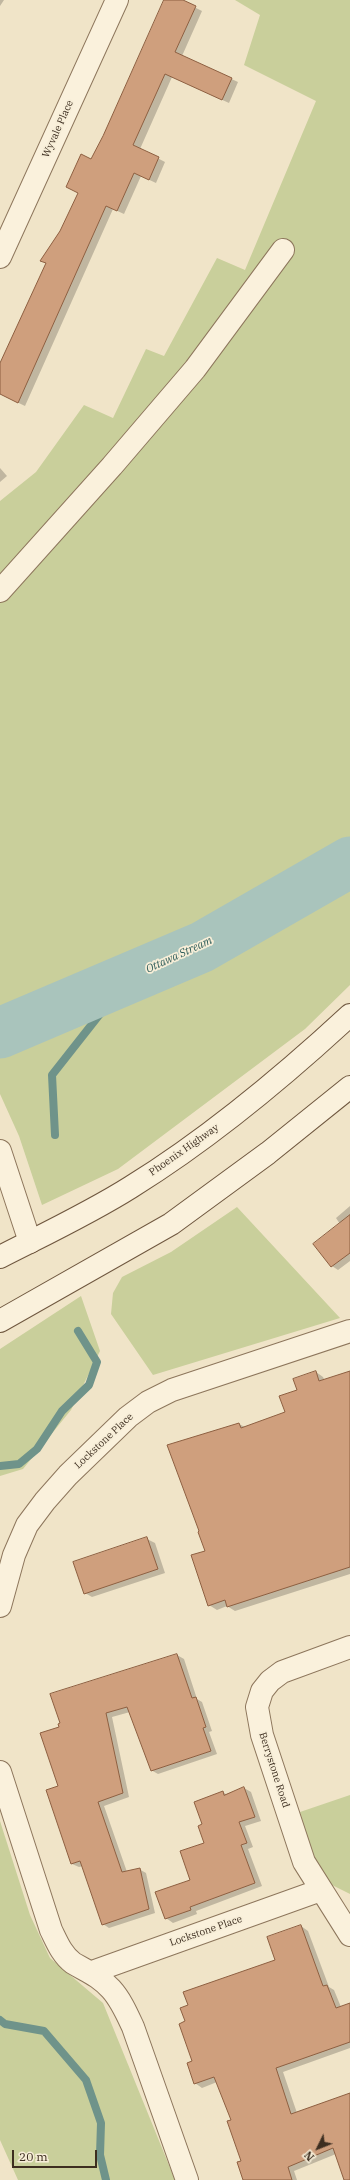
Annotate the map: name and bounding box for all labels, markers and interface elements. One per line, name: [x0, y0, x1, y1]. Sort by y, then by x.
street label: Wyvale Place: [40, 98, 76, 160]
water label: Ottawa Stream: [144, 934, 214, 976]
street label: Phoenix Highway: [147, 1122, 221, 1178]
street label: Lockstone Place: [72, 1411, 136, 1471]
street label: Berrystone Road: [256, 1731, 292, 1809]
street label: Lockstone Place: [168, 1913, 244, 1949]
north arrow: [298, 2128, 338, 2168]
scale bar: [14, 2142, 99, 2168]
text: N: [301, 2148, 317, 2164]
text: 20 m: [19, 2149, 48, 2164]

